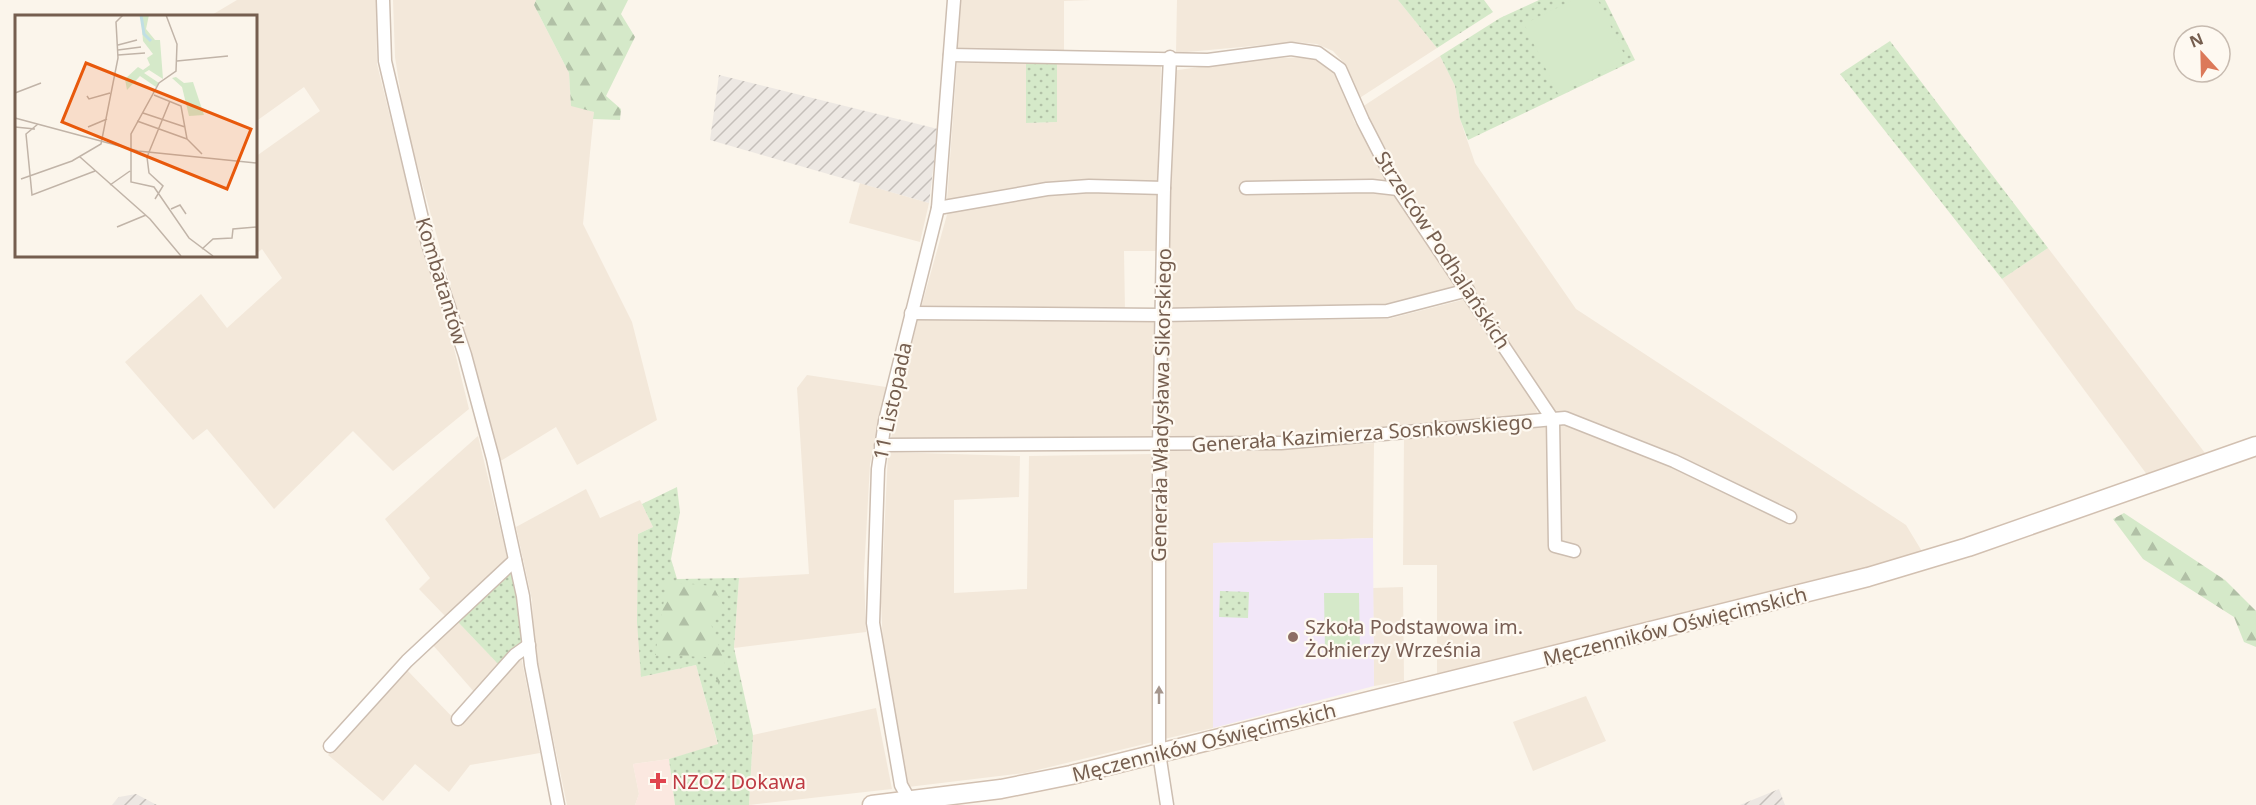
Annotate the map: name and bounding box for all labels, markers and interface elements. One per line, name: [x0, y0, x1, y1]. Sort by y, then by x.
inset map: [15, 15, 256, 256]
north arrow: [2172, 24, 2232, 84]
text: N: [2186, 27, 2207, 53]
street label: Strzelców Podhalańskich: [1369, 146, 1517, 354]
street label: Kombatantów: [410, 214, 474, 348]
street label: Generała Władysława Sikorskiego: [1145, 248, 1177, 562]
street label: 11 Listopada: [866, 340, 918, 462]
street label: Generała Kazimierza Sosnkowskiego: [1191, 408, 1533, 458]
street label: Męczenników Oświęcimskich: [1540, 580, 1810, 672]
place label: Szkoła Podstawowa im. Żołnierzy Września: [1305, 613, 1523, 663]
marker: Szkoła Podstawowa im. Żołnierzy Września: [1286, 630, 1300, 644]
one-way arrow: [1154, 685, 1164, 704]
street label: Męczenników Oświęcimskich: [1069, 696, 1339, 788]
place label: NZOZ Dokawa: [672, 768, 806, 795]
marker: NZOZ Dokawa: [649, 772, 667, 790]

